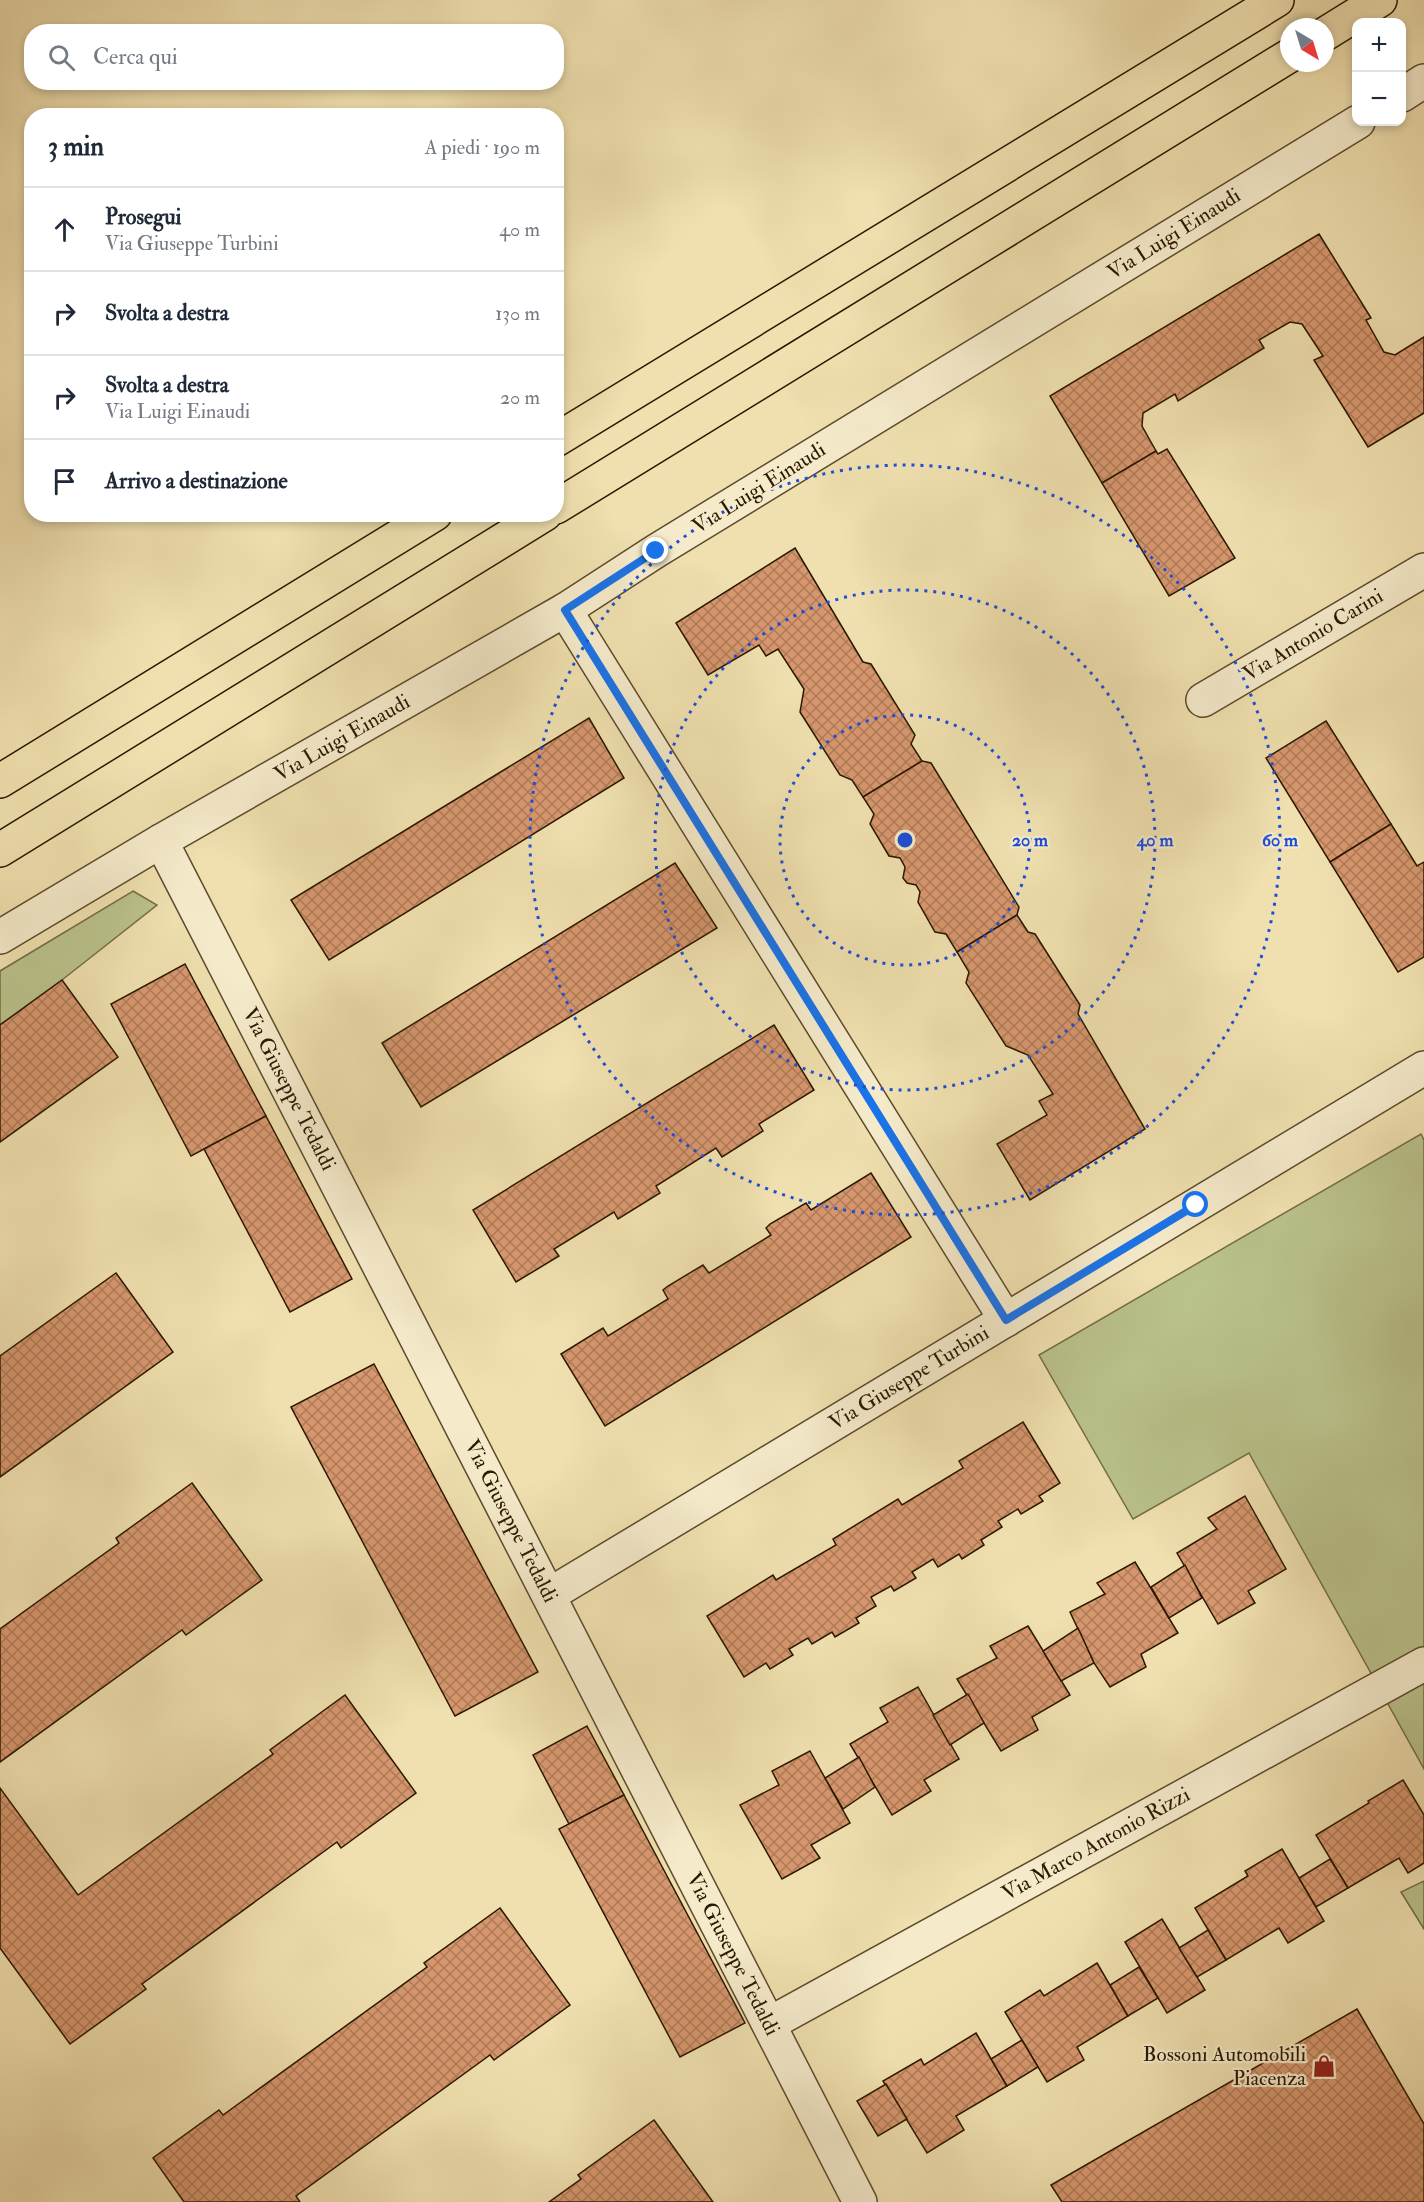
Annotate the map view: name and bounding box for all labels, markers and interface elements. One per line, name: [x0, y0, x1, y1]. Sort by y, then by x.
north arrow: [1280, 18, 1334, 72]
map controls: [1352, 18, 1406, 126]
button: +: [1352, 18, 1406, 72]
search box: [24, 24, 564, 90]
icon: search: [45, 41, 78, 74]
text: Cerca qui: [93, 43, 178, 71]
button: −: [1352, 72, 1406, 126]
text: 3 min: [48, 131, 104, 163]
text: A piedi · 190 m: [425, 135, 540, 160]
street label: Via Luigi Einaudi: [1102, 182, 1246, 286]
text: Prosegui: [105, 203, 181, 231]
icon: ahead: [48, 213, 81, 246]
text: 40 m: [499, 217, 540, 242]
text: Via Giuseppe Turbini: [105, 231, 279, 256]
icon: right: [48, 297, 81, 330]
text: Svolta a destra: [105, 299, 229, 327]
text: 130 m: [495, 301, 540, 326]
text: Svolta a destra: [105, 371, 229, 399]
icon: right: [48, 381, 81, 414]
text: 20 m: [500, 385, 540, 410]
text: Via Luigi Einaudi: [105, 399, 250, 424]
street label: Via Luigi Einaudi: [687, 436, 831, 540]
icon: arrive: [48, 465, 81, 498]
text: Arrivo a destinazione: [105, 467, 288, 495]
route end: [642, 537, 668, 563]
street label: Via Antonio Carini: [1238, 582, 1388, 687]
street label: Via Luigi Einaudi: [269, 688, 415, 788]
text: 20 m: [1012, 829, 1049, 852]
text: 40 m: [1136, 829, 1174, 852]
text: 60 m: [1262, 829, 1299, 852]
centre of rings: [895, 830, 915, 850]
street label: Via Giuseppe Tedaldi: [236, 1003, 342, 1176]
route start: [1182, 1191, 1208, 1217]
street label: Via Giuseppe Turbini: [824, 1319, 994, 1436]
street label: Via Giuseppe Tedaldi: [458, 1435, 564, 1608]
street label: Via Marco Antonio Rizzi: [997, 1781, 1195, 1907]
street label: Via Giuseppe Tedaldi: [680, 1868, 786, 2041]
place label: Bossoni Automobili Piacenza: [1143, 2041, 1306, 2092]
shop icon: Bossoni Automobili Piacenza: [1311, 2053, 1337, 2079]

